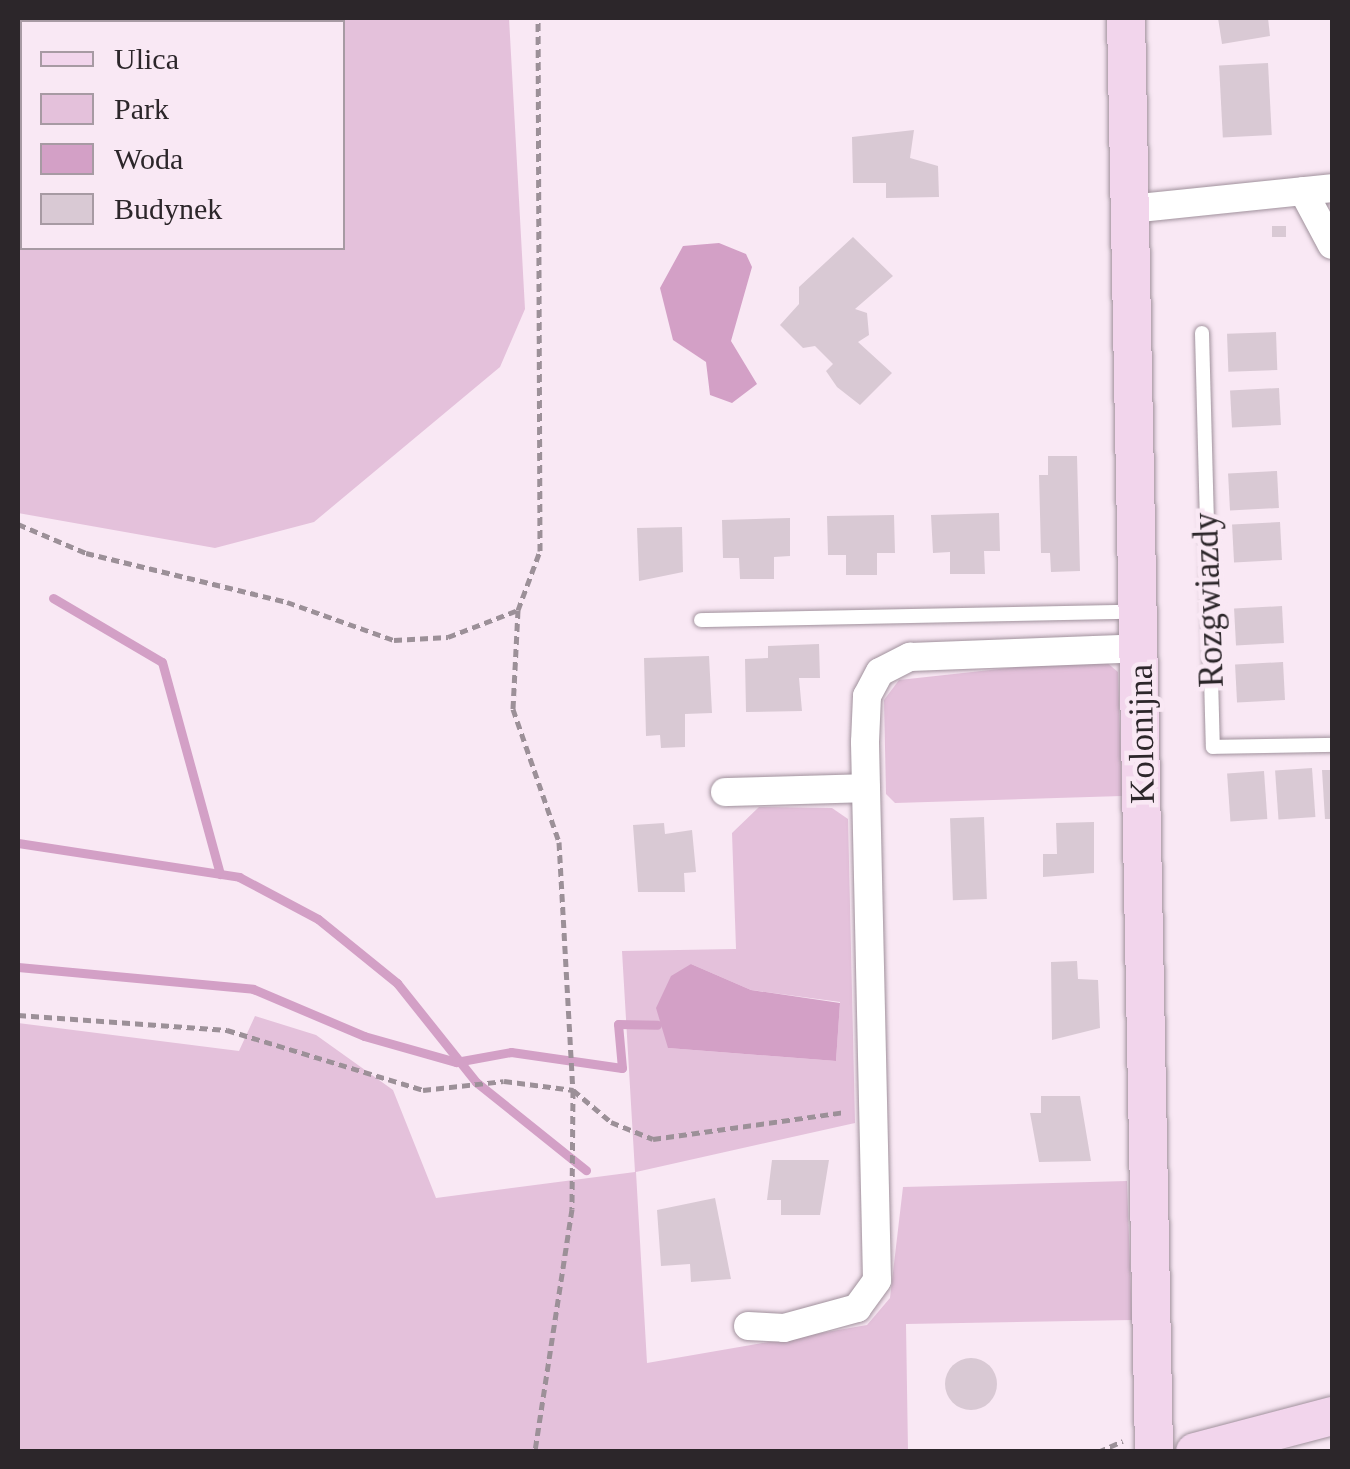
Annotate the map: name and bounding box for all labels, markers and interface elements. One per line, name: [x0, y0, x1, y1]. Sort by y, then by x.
legend: [20, 20, 345, 250]
text: Ulica: [114, 42, 179, 75]
text: Park: [114, 92, 169, 125]
text: Woda: [114, 142, 183, 175]
text: Budynek: [114, 192, 222, 225]
street label: Rozgwiazdy: [1185, 512, 1233, 688]
street label: Kolonijna: [1120, 664, 1164, 804]

